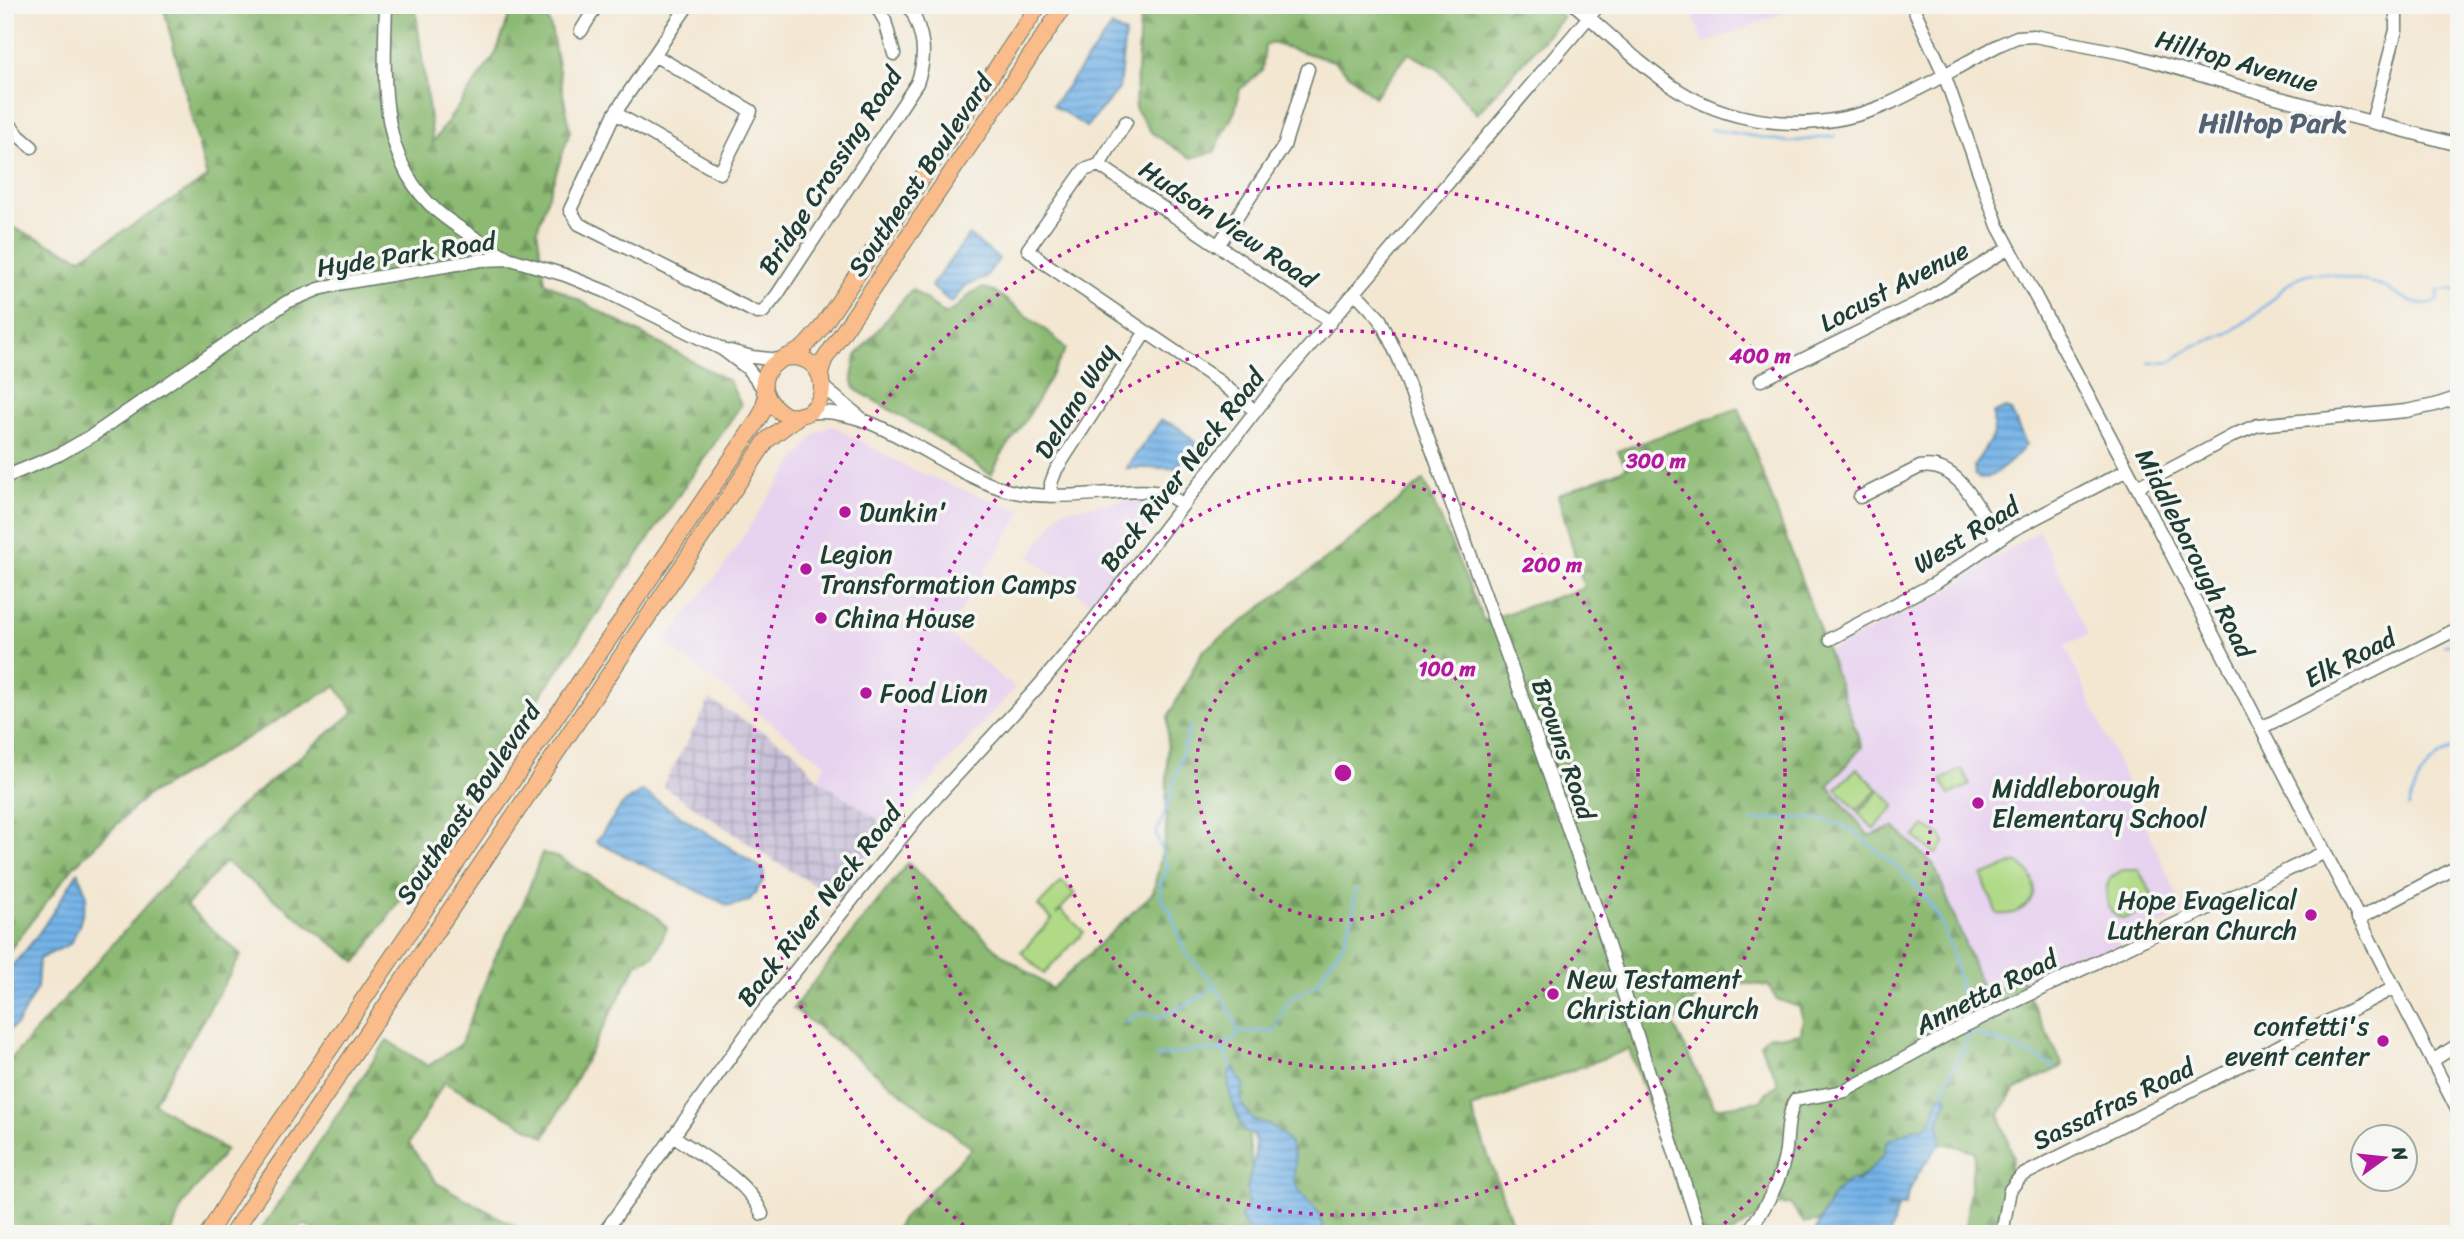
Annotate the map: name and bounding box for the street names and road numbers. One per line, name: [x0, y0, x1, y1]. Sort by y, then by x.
street label: Hilltop Avenue: [2150, 16, 2324, 106]
street label: Bridge Crossing Road: [745, 56, 916, 284]
street label: Southeast Boulevard: [835, 62, 1007, 286]
street label: Hudson View Road: [1129, 147, 1329, 302]
street label: Hyde Park Road: [313, 217, 501, 291]
street label: Locust Avenue: [1811, 227, 1977, 345]
street label: Delano Way: [1021, 333, 1129, 468]
street label: Back River Neck Road: [1087, 356, 1278, 582]
street label: Middleborough Road: [2122, 440, 2269, 668]
street label: West Road: [1903, 483, 2031, 586]
street label: Elk Road: [2296, 614, 2406, 701]
street label: Browns Road: [1518, 672, 1610, 828]
street label: Southeast Boulevard: [383, 690, 555, 914]
street label: Back River Neck Road: [724, 791, 915, 1017]
street label: Annetta Road: [1906, 935, 2068, 1048]
street label: Sassafras Road: [2024, 1044, 2204, 1163]

